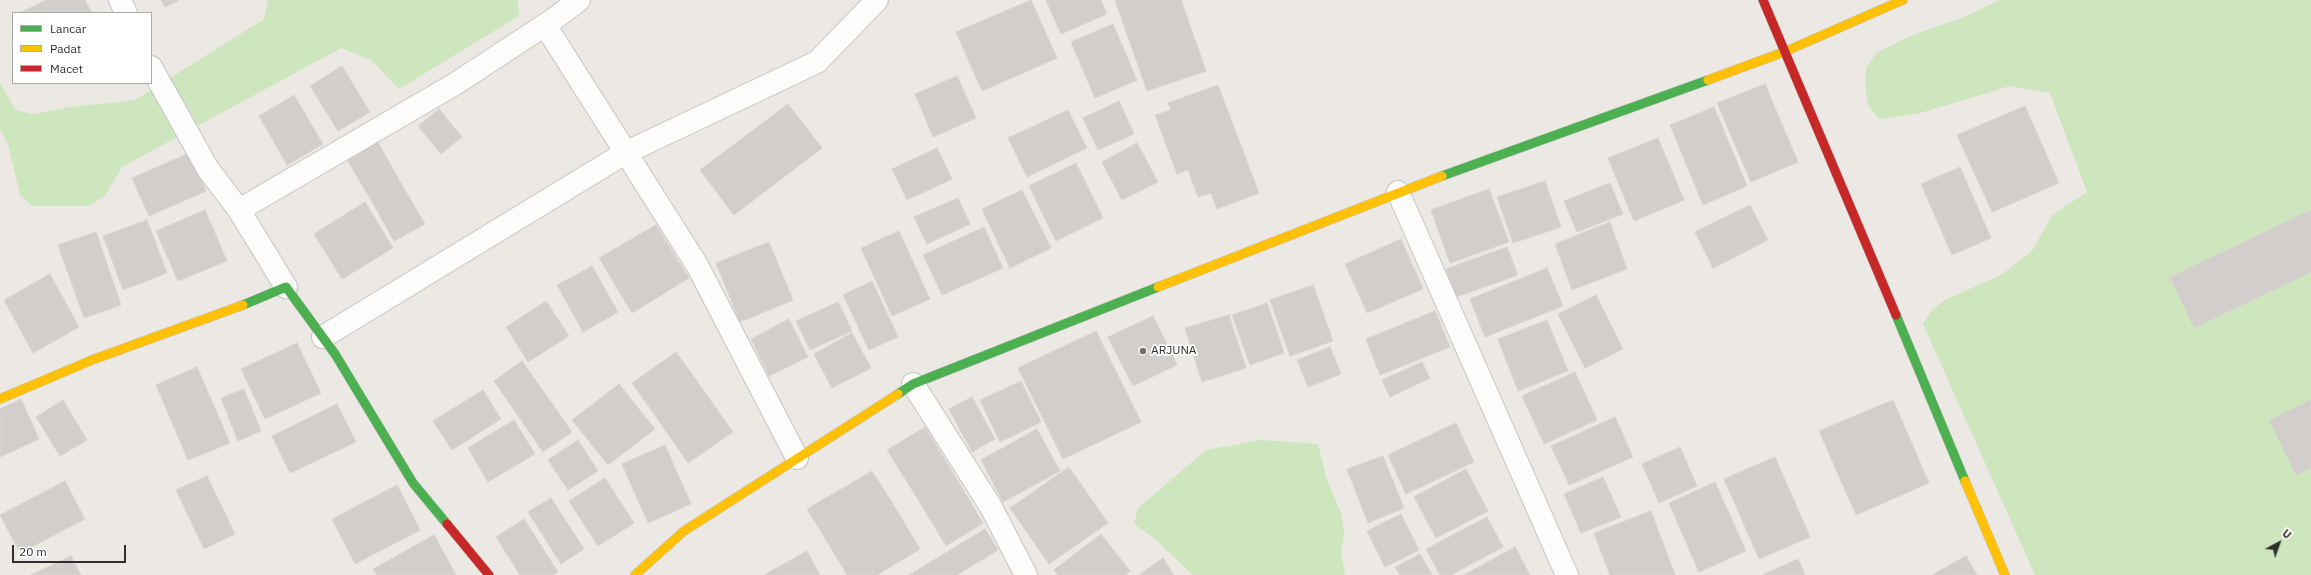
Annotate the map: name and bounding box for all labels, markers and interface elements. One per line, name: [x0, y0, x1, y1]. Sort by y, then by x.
legend: [12, 12, 152, 84]
text: Lancar: [50, 21, 86, 36]
text: Padat: [50, 41, 81, 56]
text: Macet: [50, 61, 83, 76]
place label: ARJUNA: [1151, 344, 1197, 358]
marker: ARJUNA: [1138, 346, 1148, 356]
north arrow: [2259, 523, 2299, 563]
text: U: [2279, 526, 2294, 542]
scale bar: [14, 537, 128, 563]
text: 20 m: [19, 544, 47, 559]

